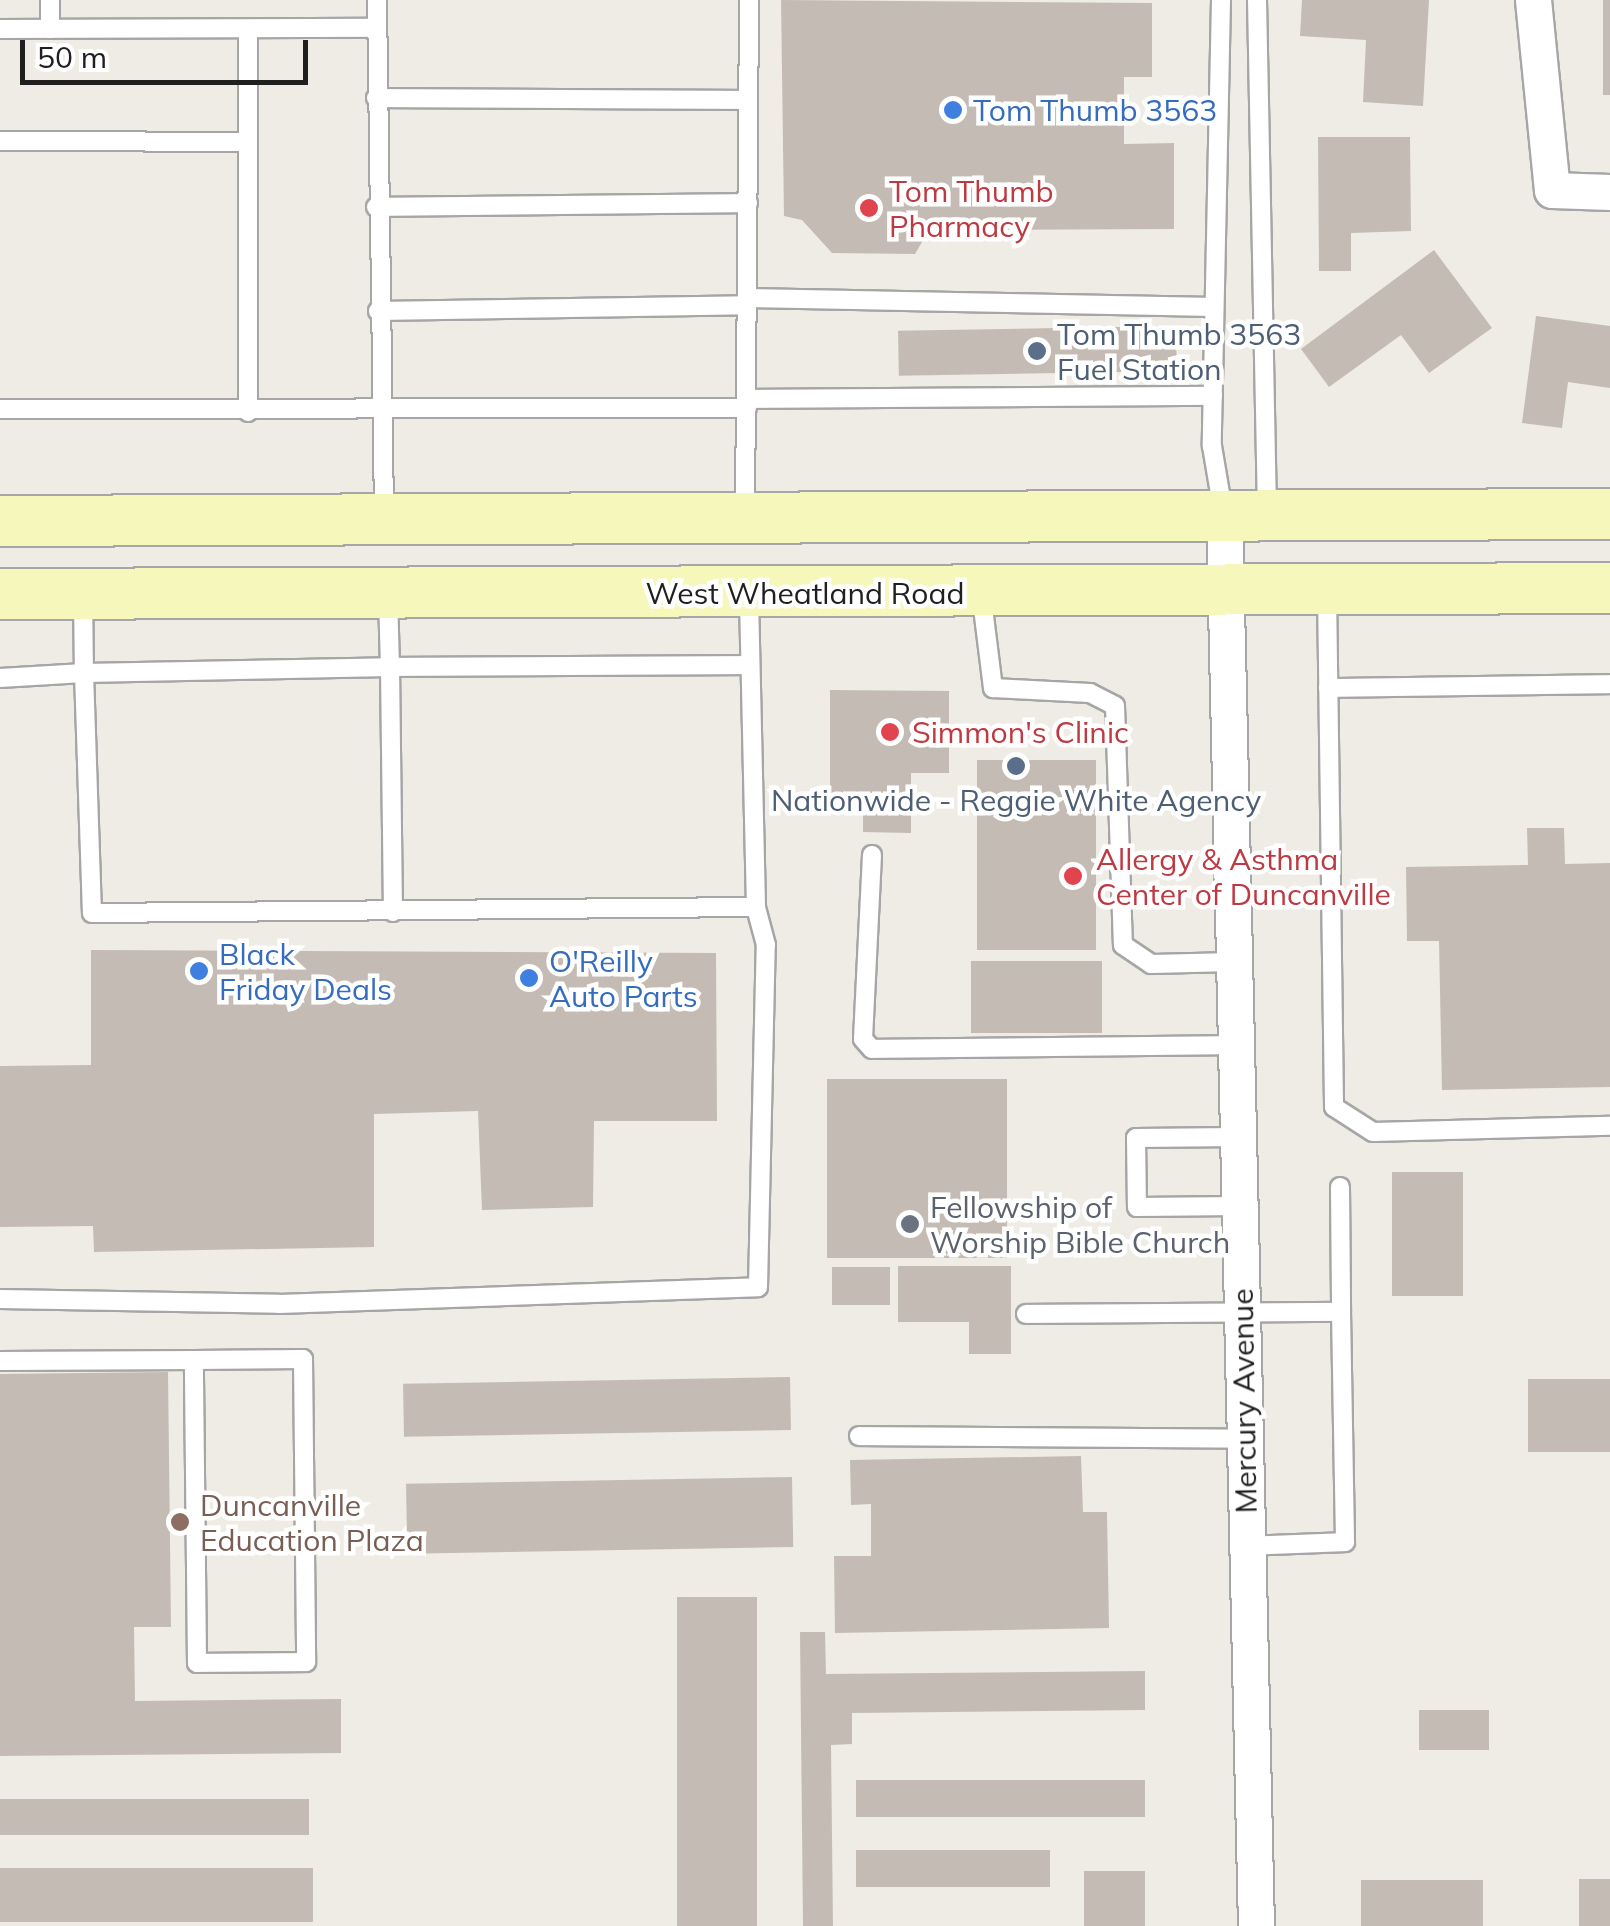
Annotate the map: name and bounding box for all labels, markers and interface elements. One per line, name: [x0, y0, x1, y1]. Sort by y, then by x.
scale bar: [25, 20, 312, 82]
text: 50 m: [37, 38, 107, 76]
place label: Tom Thumb 3563: [973, 92, 1217, 128]
marker: Tom Thumb 3563: [942, 99, 964, 121]
place label: Tom Thumb Pharmacy: [889, 173, 1053, 244]
marker: Tom Thumb Pharmacy: [858, 197, 880, 219]
place label: Tom Thumb 3563 Fuel Station: [1057, 316, 1301, 386]
marker: Tom Thumb 3563 Fuel Station: [1026, 340, 1048, 362]
street label: West Wheatland Road: [646, 575, 964, 611]
place label: Simmon's Clinic: [912, 714, 1129, 750]
marker: Simmon's Clinic: [877, 719, 903, 745]
marker: Nationwide - Reggie White Agency: [1005, 755, 1027, 777]
place label: Nationwide - Reggie White Agency: [771, 782, 1261, 818]
place label: Allergy & Asthma Center of Duncanville: [1096, 841, 1391, 912]
marker: Allergy & Asthma Center of Duncanville: [1060, 863, 1086, 889]
place label: Black Friday Deals: [219, 936, 392, 1006]
place label: O'Reilly Auto Parts: [549, 943, 698, 1014]
marker: Black Friday Deals: [188, 960, 210, 982]
marker: O'Reilly Auto Parts: [518, 967, 540, 989]
place label: Fellowship of Worship Bible Church: [930, 1189, 1230, 1260]
marker: Fellowship of Worship Bible Church: [899, 1213, 921, 1235]
street label: Mercury Avenue: [1224, 1288, 1264, 1514]
place label: Duncanville Education Plaza: [200, 1487, 424, 1558]
marker: Duncanville Education Plaza: [169, 1511, 191, 1533]

